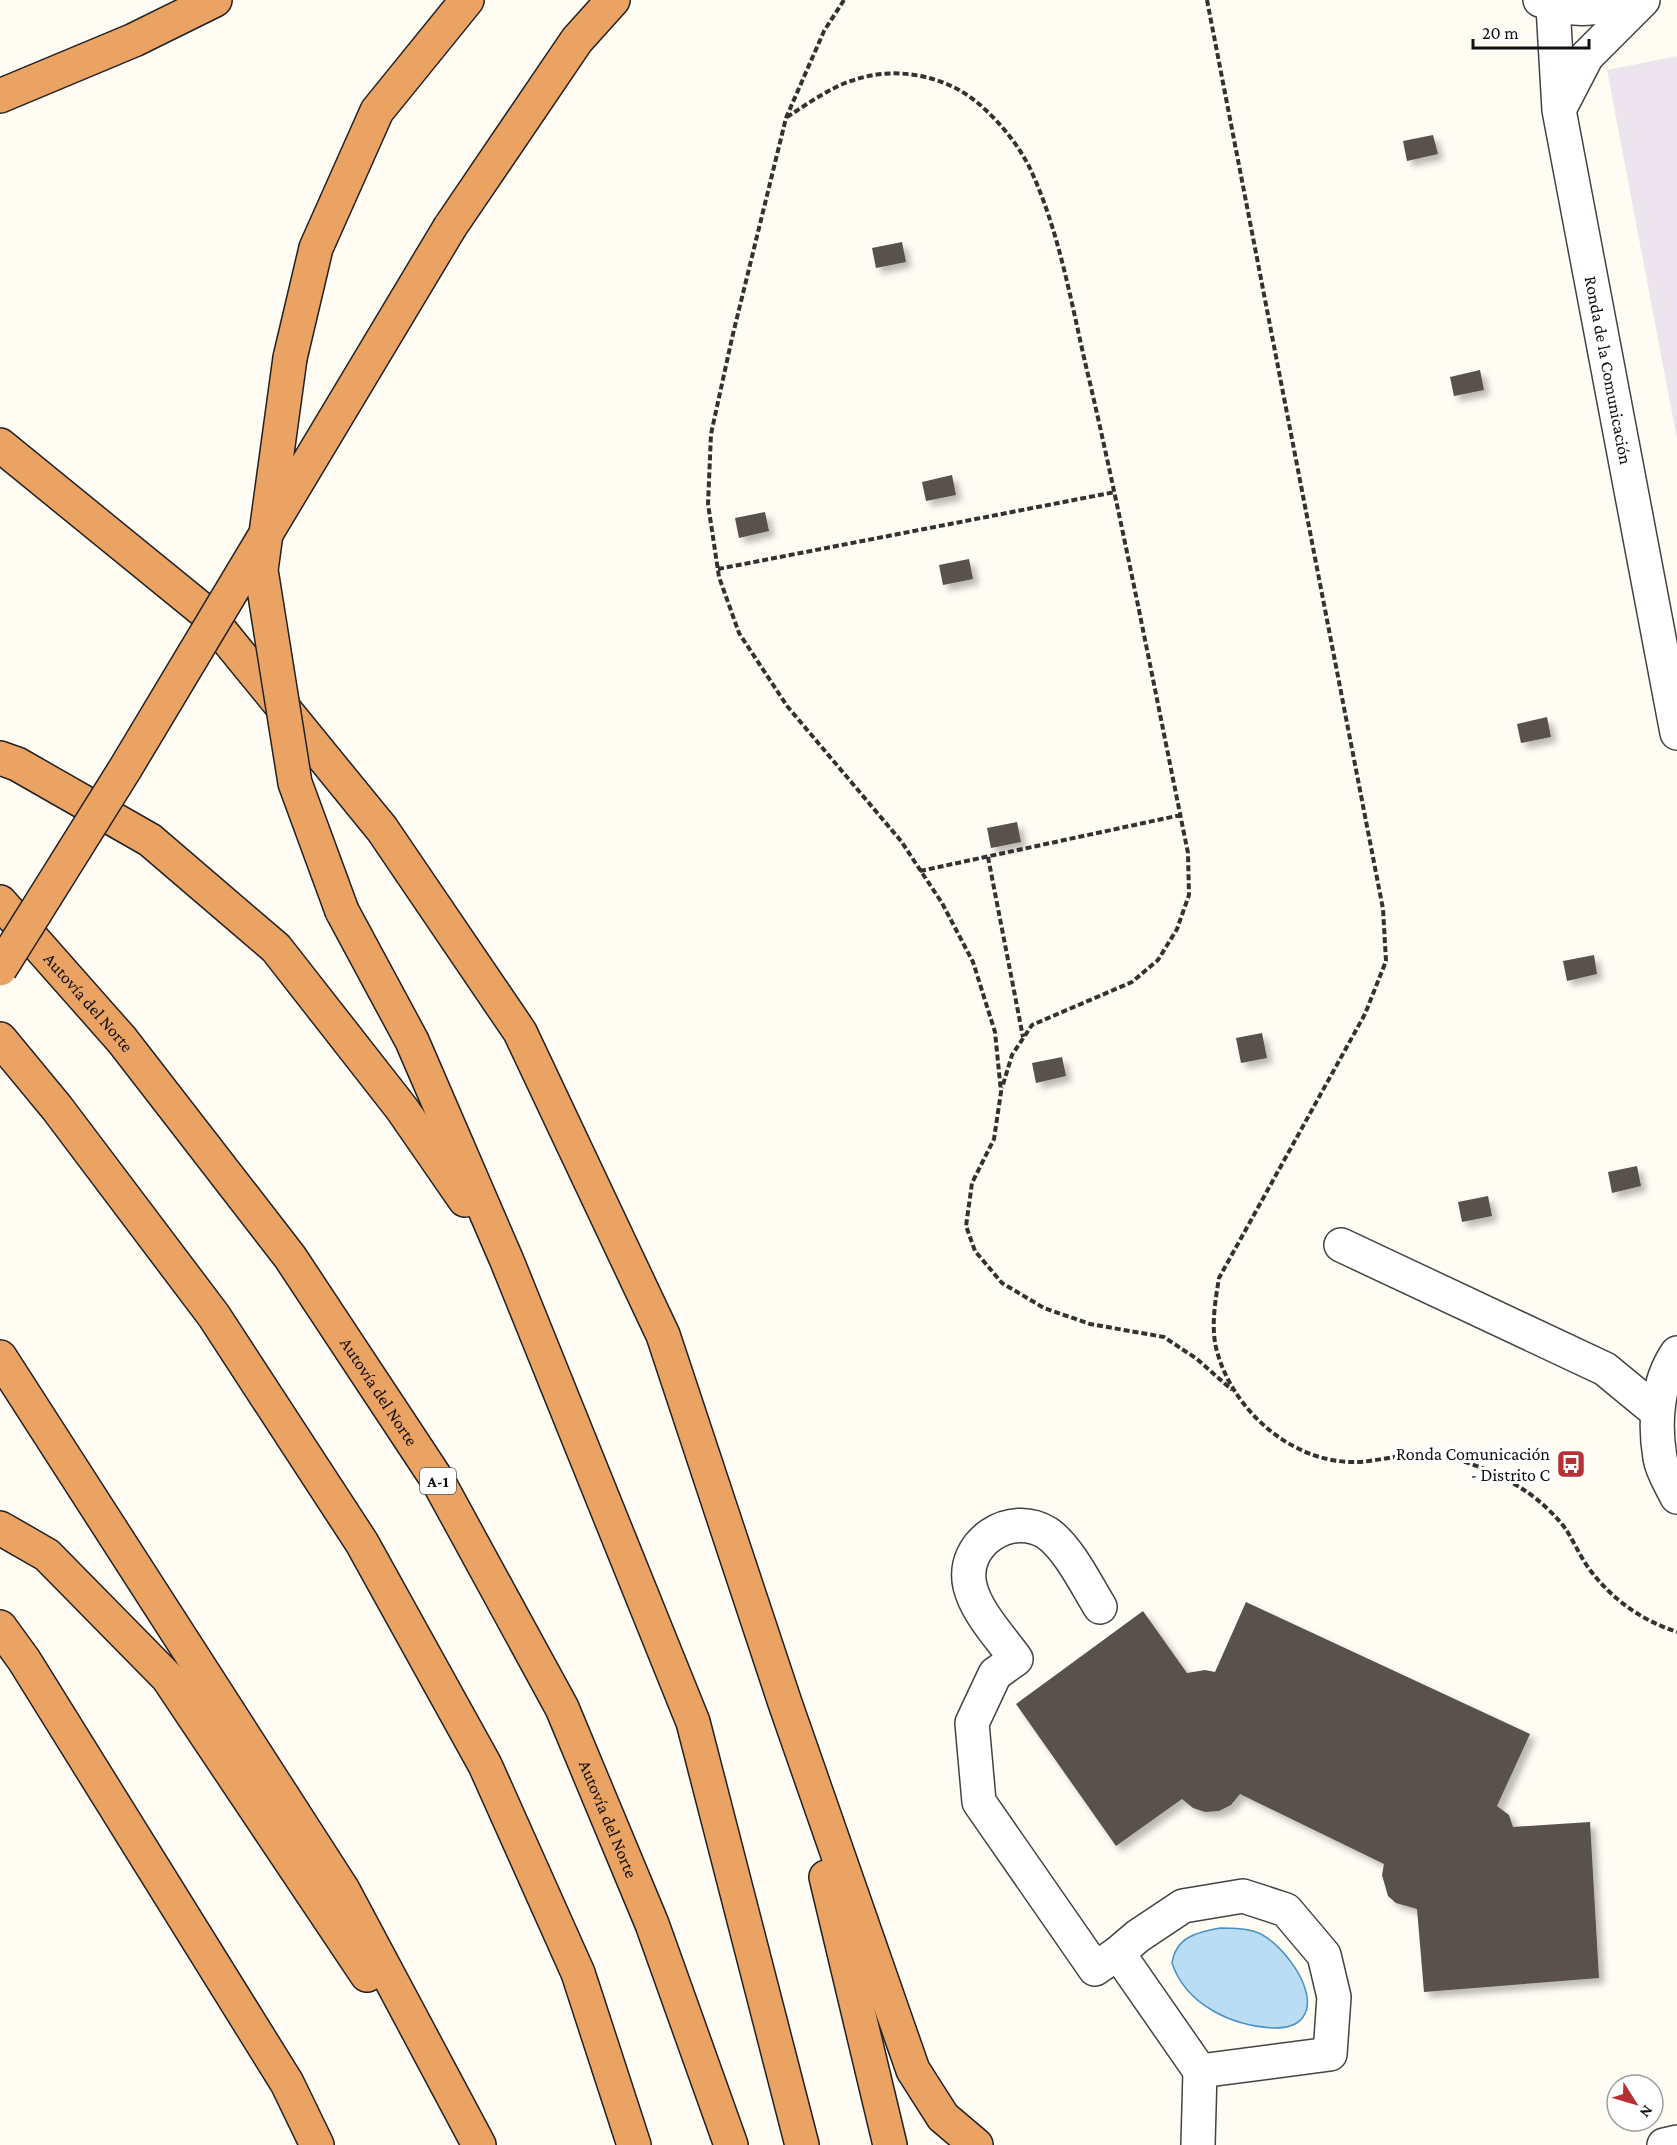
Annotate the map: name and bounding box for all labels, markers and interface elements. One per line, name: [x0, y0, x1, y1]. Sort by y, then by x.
scale bar: [1473, 12, 1588, 50]
text: 20 m: [1482, 23, 1519, 43]
street label: Ronda de la Comunicación: [1581, 274, 1636, 466]
street label: Autovía del Norte: [40, 949, 138, 1056]
street label: Autovía del Norte: [336, 1334, 422, 1450]
place label: Ronda Comunicación - Distrito C: [1396, 1444, 1550, 1485]
bus stop icon: Ronda Comunicación - Distrito C: [1555, 1448, 1587, 1480]
road number: A-1: [420, 1468, 456, 1494]
street label: Autovía del Norte: [575, 1757, 642, 1881]
north arrow: [1605, 2073, 1665, 2133]
text: N: [1636, 2102, 1657, 2121]

